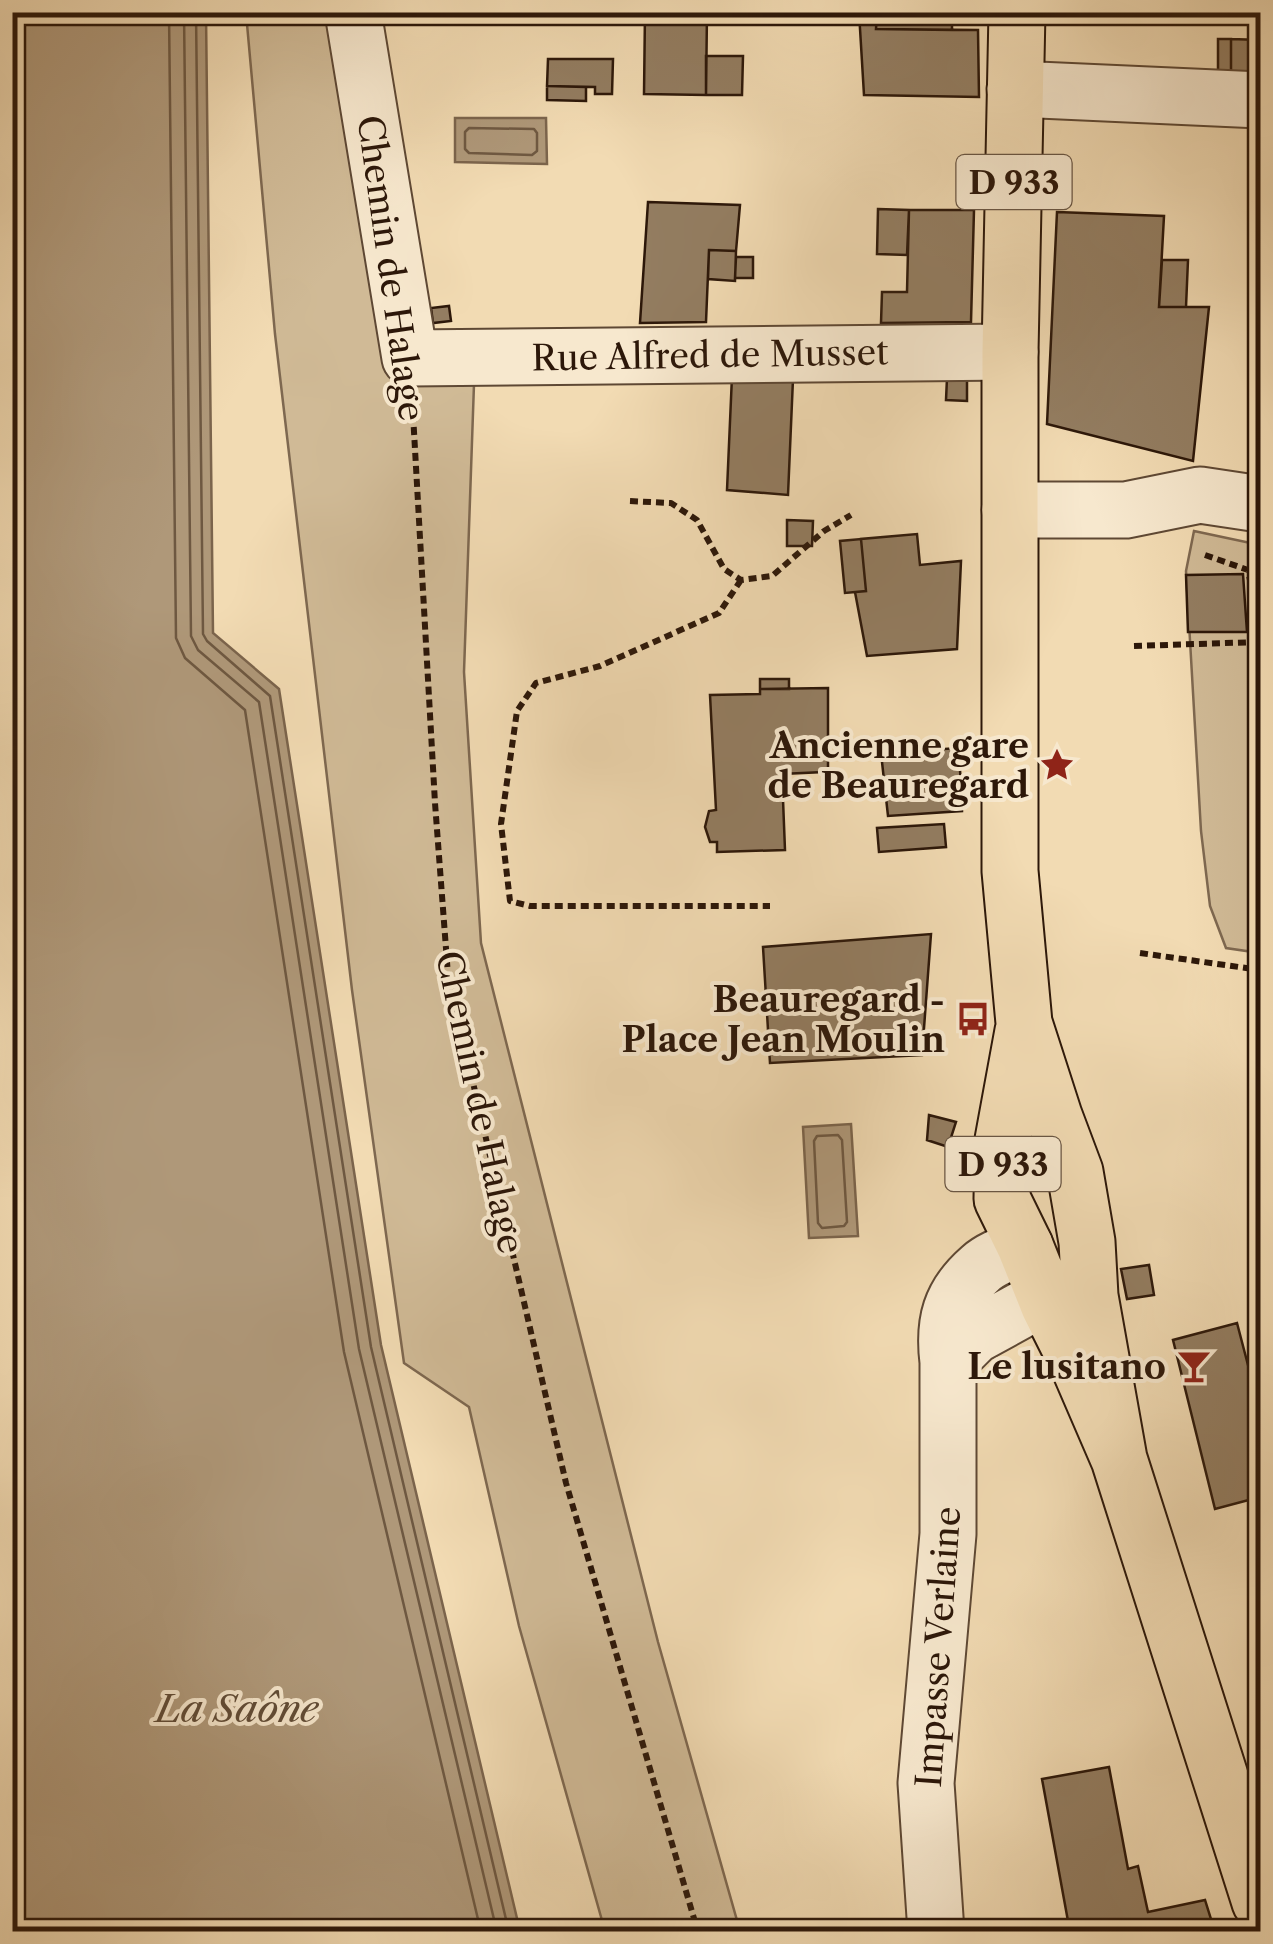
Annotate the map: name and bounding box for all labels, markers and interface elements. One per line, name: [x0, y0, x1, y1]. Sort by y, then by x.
street label: Chemin de Halage: [348, 112, 434, 424]
road number: D 933: [956, 155, 1072, 209]
street label: Rue Alfred de Musset: [531, 330, 889, 380]
place label: Ancienne gare de Beauregard: [768, 724, 1029, 807]
place icon: Ancienne gare de Beauregard: [1038, 746, 1076, 784]
street label: Chemin de Halage: [427, 947, 533, 1257]
place label: Beauregard - Place Jean Moulin: [621, 978, 945, 1061]
bus stop icon: Beauregard - Place Jean Moulin: [954, 1000, 992, 1038]
road number: D 933: [946, 1137, 1060, 1191]
place label: Le lusitano: [967, 1345, 1166, 1388]
bar icon: Le lusitano: [1175, 1347, 1213, 1385]
street label: Impasse Verlaine: [907, 1505, 969, 1789]
water label: La Saône: [153, 1685, 320, 1732]

